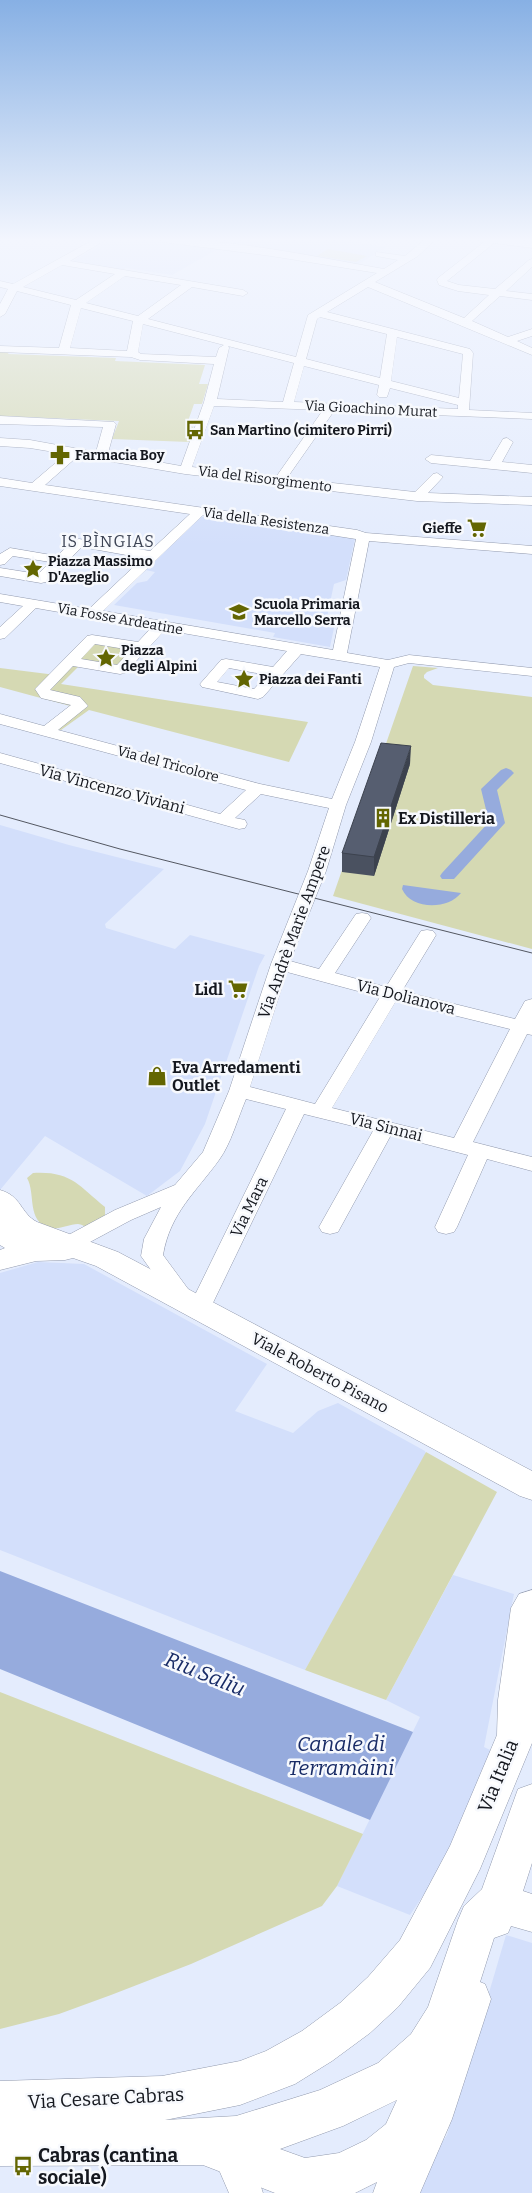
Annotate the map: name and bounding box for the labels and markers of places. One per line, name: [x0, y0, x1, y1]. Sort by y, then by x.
bus stop icon: San Martino (cimitero Pirri): [184, 419, 206, 441]
place label: San Martino (cimitero Pirri): [210, 421, 392, 439]
pharmacy icon: Farmacia Boy: [49, 444, 71, 466]
place label: Farmacia Boy: [75, 447, 165, 464]
supermarket icon: Gieffe: [466, 517, 488, 539]
place label: Gieffe: [422, 520, 462, 537]
place label: Piazza Massimo D'Azeglio: [48, 553, 153, 586]
place icon: Piazza Massimo D'Azeglio: [22, 558, 44, 580]
place label: Scuola Primaria Marcello Serra: [254, 596, 360, 629]
school or university icon: Scuola Primaria Marcello Serra: [228, 601, 250, 623]
place label: Piazza degli Alpini: [121, 642, 198, 675]
place icon: Piazza degli Alpini: [95, 647, 117, 669]
place icon: Piazza dei Fanti: [233, 668, 255, 690]
place label: Piazza dei Fanti: [259, 671, 362, 688]
building icon: Ex Distilleria: [372, 807, 394, 829]
place label: Ex Distilleria: [398, 809, 495, 828]
supermarket icon: Lidl: [227, 978, 249, 1000]
place label: Lidl: [194, 980, 223, 999]
place label: Eva Arredamenti Outlet: [172, 1058, 301, 1095]
shop icon: Eva Arredamenti Outlet: [146, 1065, 168, 1087]
place label: Cabras (cantina sociale): [38, 2144, 178, 2189]
bus stop icon: Cabras (cantina sociale): [12, 2155, 34, 2177]

